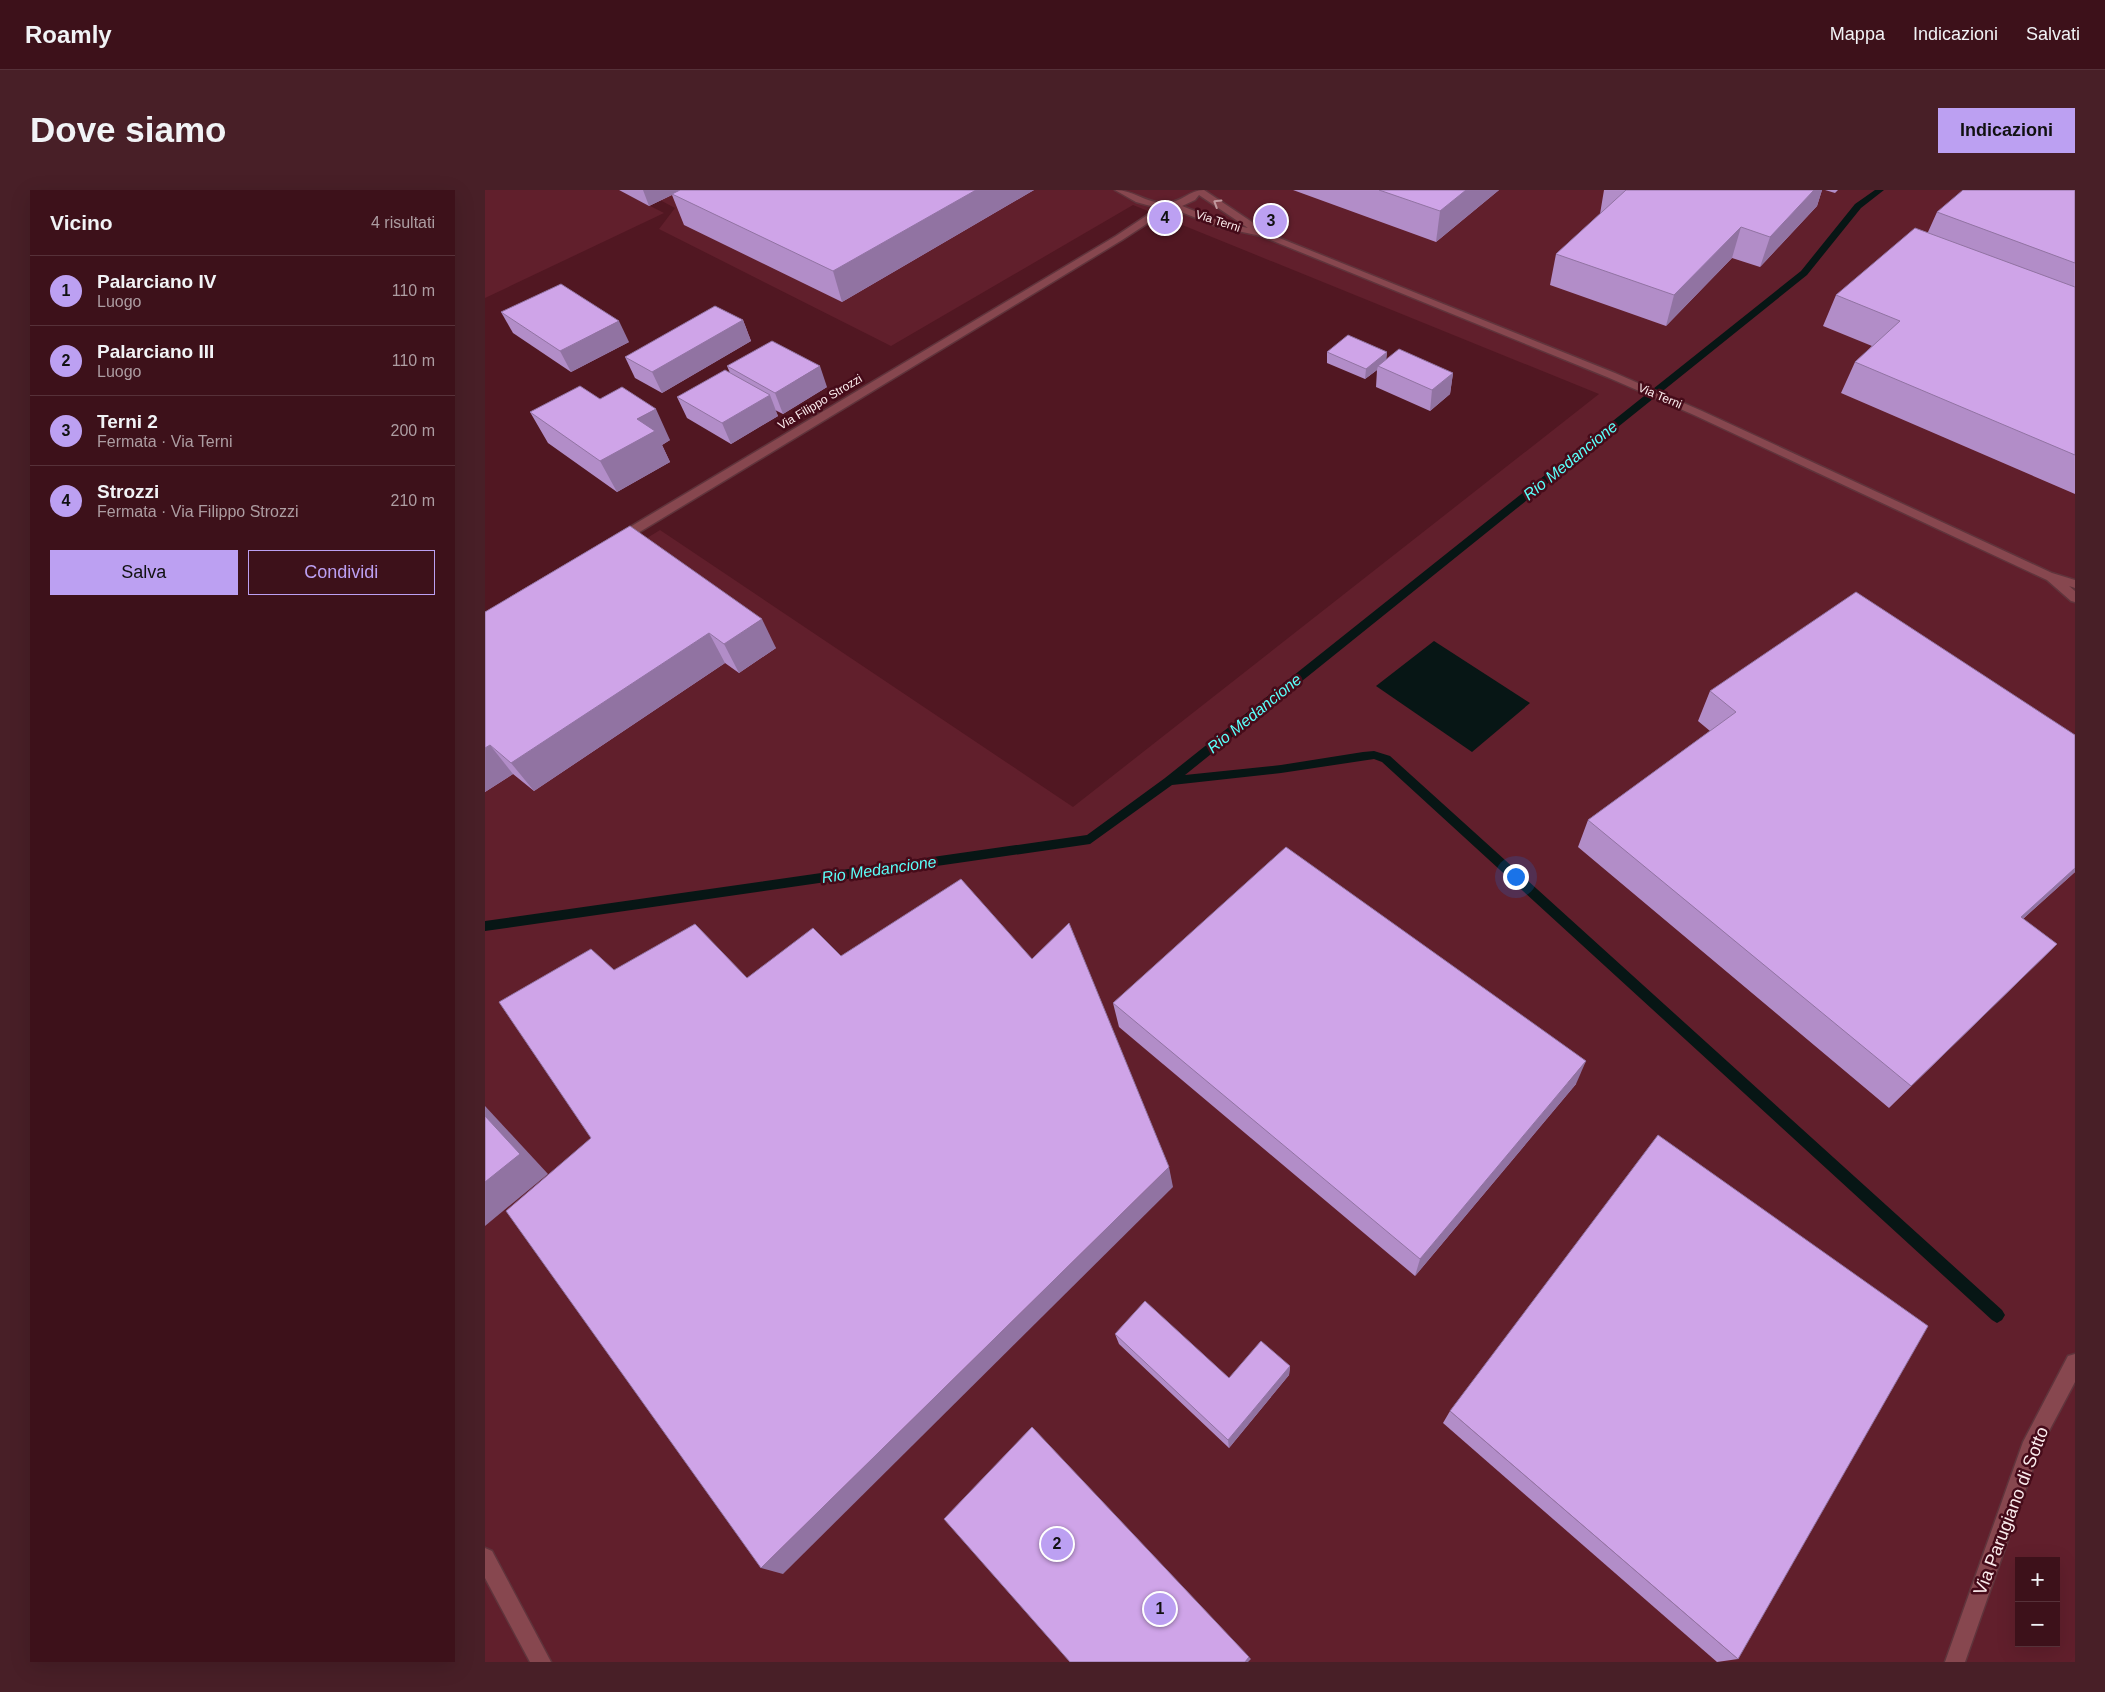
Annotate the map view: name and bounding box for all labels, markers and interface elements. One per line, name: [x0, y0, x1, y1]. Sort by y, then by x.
text: Roamly: [25, 21, 112, 48]
text: Mappa: [1830, 24, 1885, 44]
text: Indicazioni: [1913, 24, 1998, 44]
text: Salvati: [2026, 24, 2080, 44]
button: Indicazioni: [1938, 108, 2075, 153]
text: Dove siamo: [30, 110, 226, 149]
pin: 4: [1149, 199, 1181, 237]
one-way arrow: [1213, 199, 1222, 209]
pin: 3: [1255, 202, 1287, 240]
street label: Via Terni: [1194, 207, 1242, 235]
text: Vicino: [50, 211, 113, 234]
text: 4 risultati: [371, 214, 435, 231]
text: Palarciano IV: [97, 271, 216, 292]
text: 1: [62, 282, 70, 299]
text: 110 m: [392, 282, 435, 299]
text: Luogo: [97, 293, 142, 310]
text: Palarciano III: [97, 341, 214, 362]
text: 2: [62, 352, 70, 369]
text: 110 m: [392, 352, 435, 369]
text: Luogo: [97, 363, 142, 380]
street label: Via Filippo Strozzi: [775, 371, 865, 433]
street label: Via Terni: [1636, 381, 1684, 411]
text: Terni 2: [97, 411, 158, 432]
water label: Rio Medancione: [1520, 417, 1621, 503]
text: 3: [62, 422, 70, 439]
text: 200 m: [391, 422, 435, 439]
text: Fermata · Via Terni: [97, 433, 232, 450]
text: Strozzi: [97, 481, 159, 502]
text: 4: [62, 492, 70, 509]
text: 210 m: [391, 492, 435, 509]
text: Fermata · Via Filippo Strozzi: [97, 503, 299, 520]
button: Salva: [50, 550, 238, 595]
button: Condividi: [248, 550, 435, 595]
water label: Rio Medancione: [1204, 670, 1305, 756]
water label: Rio Medancione: [821, 853, 938, 886]
your location: [1503, 864, 1529, 890]
street label: Via Parugiano di Sotto: [1970, 1424, 2052, 1598]
pin: 2: [1041, 1525, 1073, 1563]
map controls: [2015, 1557, 2060, 1647]
button: +: [2015, 1557, 2060, 1602]
pin: 1: [1144, 1590, 1176, 1628]
button: −: [2015, 1602, 2060, 1647]

